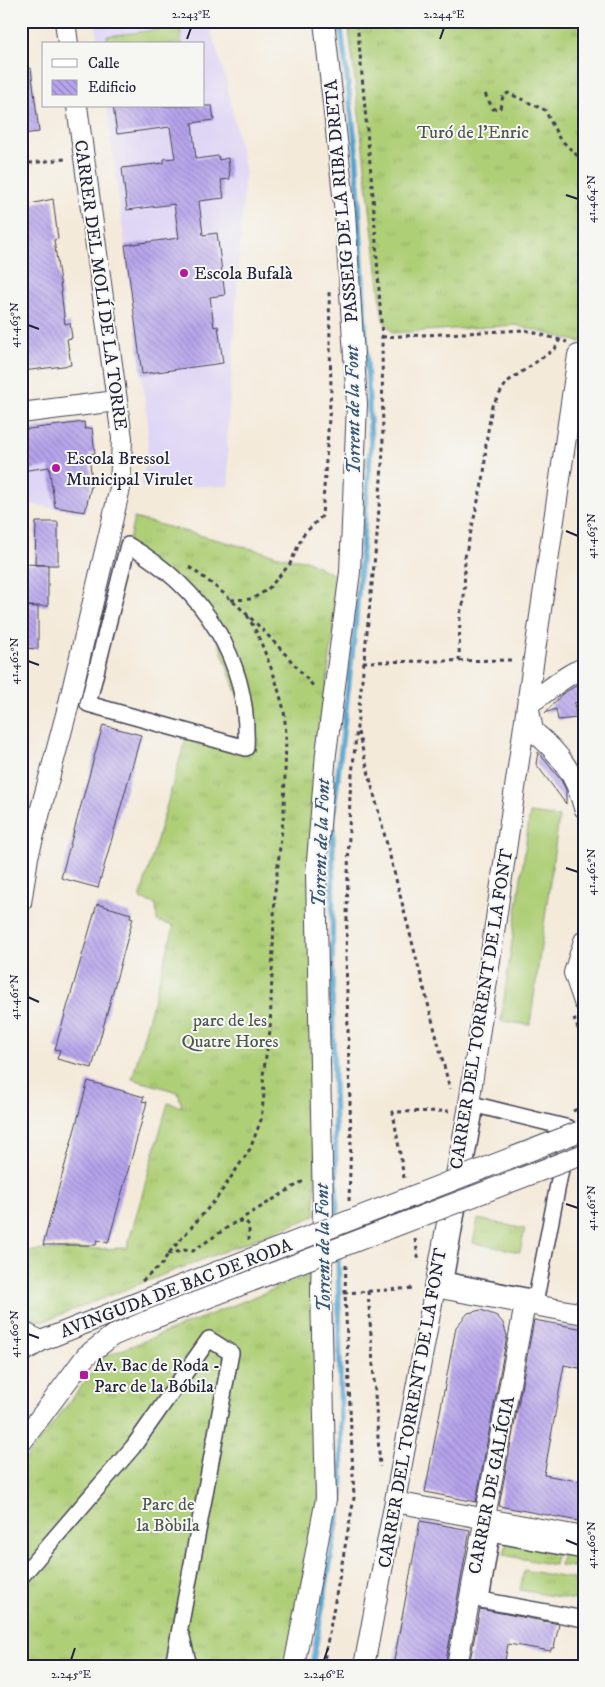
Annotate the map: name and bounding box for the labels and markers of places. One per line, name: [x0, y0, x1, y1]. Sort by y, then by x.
place label: Escola Bufalà: [194, 263, 293, 285]
marker: Escola Bufalà: [178, 267, 190, 279]
place label: Escola Bressol Municipal Virulet: [66, 448, 193, 491]
marker: Escola Bressol Municipal Virulet: [50, 462, 62, 474]
place label: Av. Bac de Roda - Parc de la Bóbila: [94, 1355, 220, 1398]
marker: Av. Bac de Roda - Parc de la Bóbila: [78, 1369, 90, 1381]

